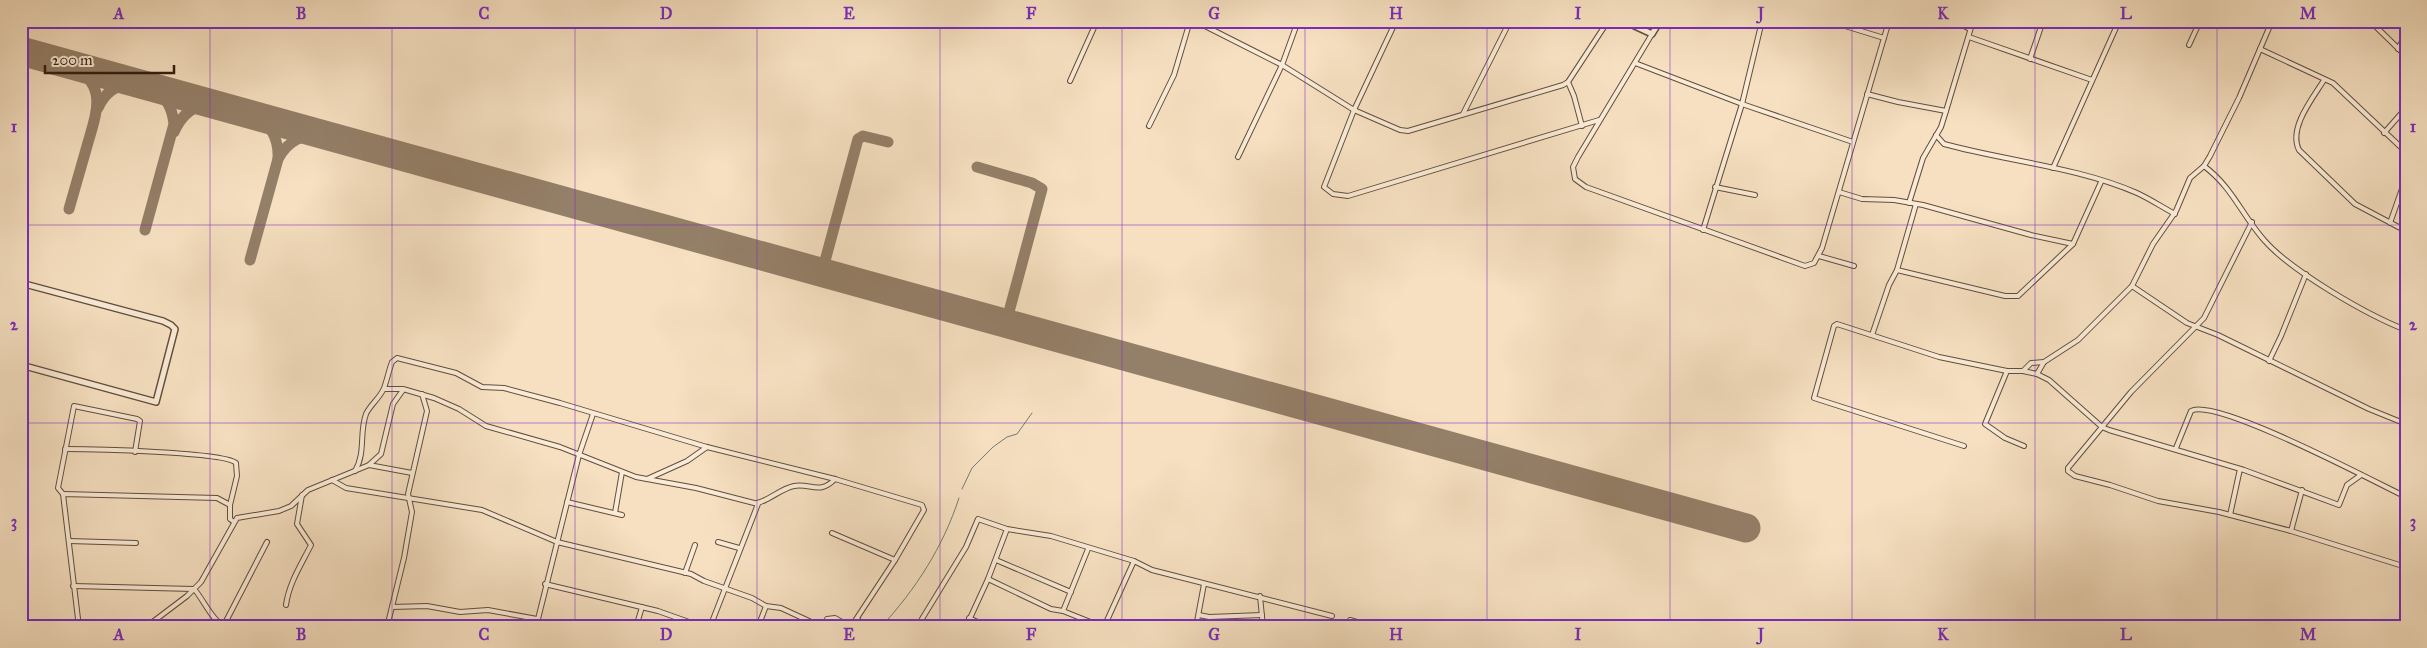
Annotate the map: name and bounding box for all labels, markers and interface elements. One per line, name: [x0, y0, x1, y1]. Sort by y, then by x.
text: A: [113, 4, 125, 23]
text: B: [296, 4, 306, 23]
text: C: [479, 4, 490, 23]
text: D: [660, 4, 673, 23]
text: E: [843, 4, 855, 23]
text: F: [1026, 4, 1037, 23]
text: G: [1208, 4, 1220, 23]
text: H: [1389, 4, 1403, 23]
text: I: [1575, 4, 1582, 23]
text: J: [1756, 4, 1765, 24]
text: K: [1937, 4, 1949, 23]
text: L: [2120, 4, 2132, 23]
text: M: [2300, 4, 2317, 23]
scale bar: [45, 42, 174, 74]
text: 200 m: [52, 51, 93, 69]
text: 1: [11, 117, 18, 136]
text: 1: [2410, 117, 2417, 136]
text: 2: [10, 315, 19, 334]
text: 2: [2409, 315, 2418, 334]
text: 3: [11, 512, 17, 532]
text: 3: [2410, 512, 2416, 532]
text: A: [113, 625, 125, 644]
text: B: [296, 625, 306, 644]
text: C: [479, 625, 490, 644]
text: D: [660, 625, 673, 644]
text: E: [843, 625, 855, 644]
text: F: [1026, 625, 1037, 644]
text: G: [1208, 625, 1220, 644]
text: H: [1389, 625, 1403, 644]
text: I: [1575, 625, 1582, 644]
text: J: [1756, 625, 1765, 645]
text: K: [1937, 625, 1949, 644]
text: L: [2120, 625, 2132, 644]
text: M: [2300, 625, 2317, 644]

